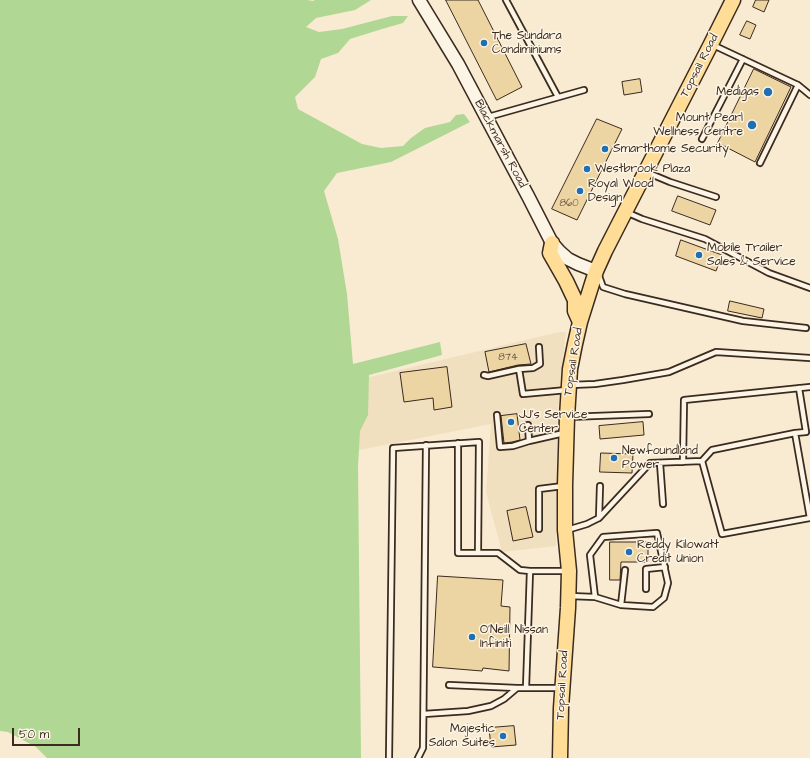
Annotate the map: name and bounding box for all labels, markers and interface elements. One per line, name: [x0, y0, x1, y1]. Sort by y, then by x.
place label: The Sundara Condiminiums: [492, 29, 562, 57]
street label: Topsail Road: [678, 32, 722, 100]
marker: The Sundara Condiminiums: [479, 38, 489, 48]
place label: Medigas: [716, 85, 759, 99]
marker: Medigas: [762, 86, 774, 98]
street label: Blackmarsh Road: [471, 97, 529, 191]
place label: Mount Pearl Wellness Centre: [653, 111, 743, 139]
marker: Mount Pearl Wellness Centre: [746, 119, 758, 131]
place label: Smarthome Security: [613, 142, 729, 156]
marker: Smarthome Security: [600, 144, 610, 154]
place label: Westbrook Plaza: [595, 162, 690, 176]
marker: Westbrook Plaza: [582, 164, 592, 174]
place label: Royal Wood Design: [588, 177, 654, 205]
marker: Royal Wood Design: [575, 186, 585, 196]
house number: 860: [559, 198, 579, 210]
place label: Mobile Trailer Sales & Service: [707, 241, 796, 269]
marker: Mobile Trailer Sales & Service: [694, 250, 704, 260]
street label: Topsail Road: [561, 327, 587, 397]
house number: 874: [498, 352, 518, 364]
place label: JJ's Service Center: [519, 408, 587, 436]
marker: JJ's Service Center: [506, 417, 516, 427]
place label: Newfoundland Power: [622, 444, 698, 472]
marker: Newfoundland Power: [609, 453, 619, 463]
place label: Reddy Kilowatt Credit Union: [637, 538, 719, 566]
marker: Reddy Kilowatt Credit Union: [624, 547, 634, 557]
place label: O'Neill Nissan Infiniti: [480, 623, 548, 651]
marker: O'Neill Nissan Infiniti: [467, 632, 477, 642]
street label: Topsail Road: [554, 650, 572, 720]
scale bar: [14, 720, 82, 746]
place label: Majestic Salon Suites: [429, 722, 495, 750]
text: 50 m: [19, 726, 49, 743]
marker: Majestic Salon Suites: [498, 731, 508, 741]

